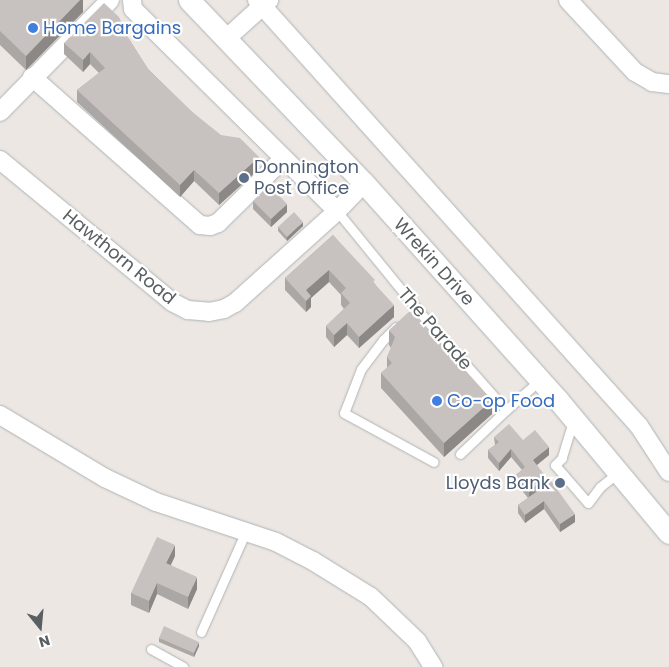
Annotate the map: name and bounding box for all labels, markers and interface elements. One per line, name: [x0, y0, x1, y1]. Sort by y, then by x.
place label: Home Bargains: [43, 17, 181, 39]
marker: Home Bargains: [27, 22, 39, 34]
place label: Donnington Post Office: [254, 157, 359, 200]
marker: Donnington Post Office: [238, 172, 250, 184]
street label: Hawthorn Road: [58, 205, 180, 309]
street label: Wrekin Drive: [389, 214, 479, 310]
street label: The Parade: [393, 283, 477, 375]
place label: Co-op Food: [447, 390, 555, 412]
marker: Co-op Food: [431, 395, 443, 407]
place label: Lloyds Bank: [446, 472, 550, 494]
marker: Lloyds Bank: [554, 477, 566, 489]
north arrow: [15, 602, 65, 652]
text: N: [36, 630, 52, 652]

